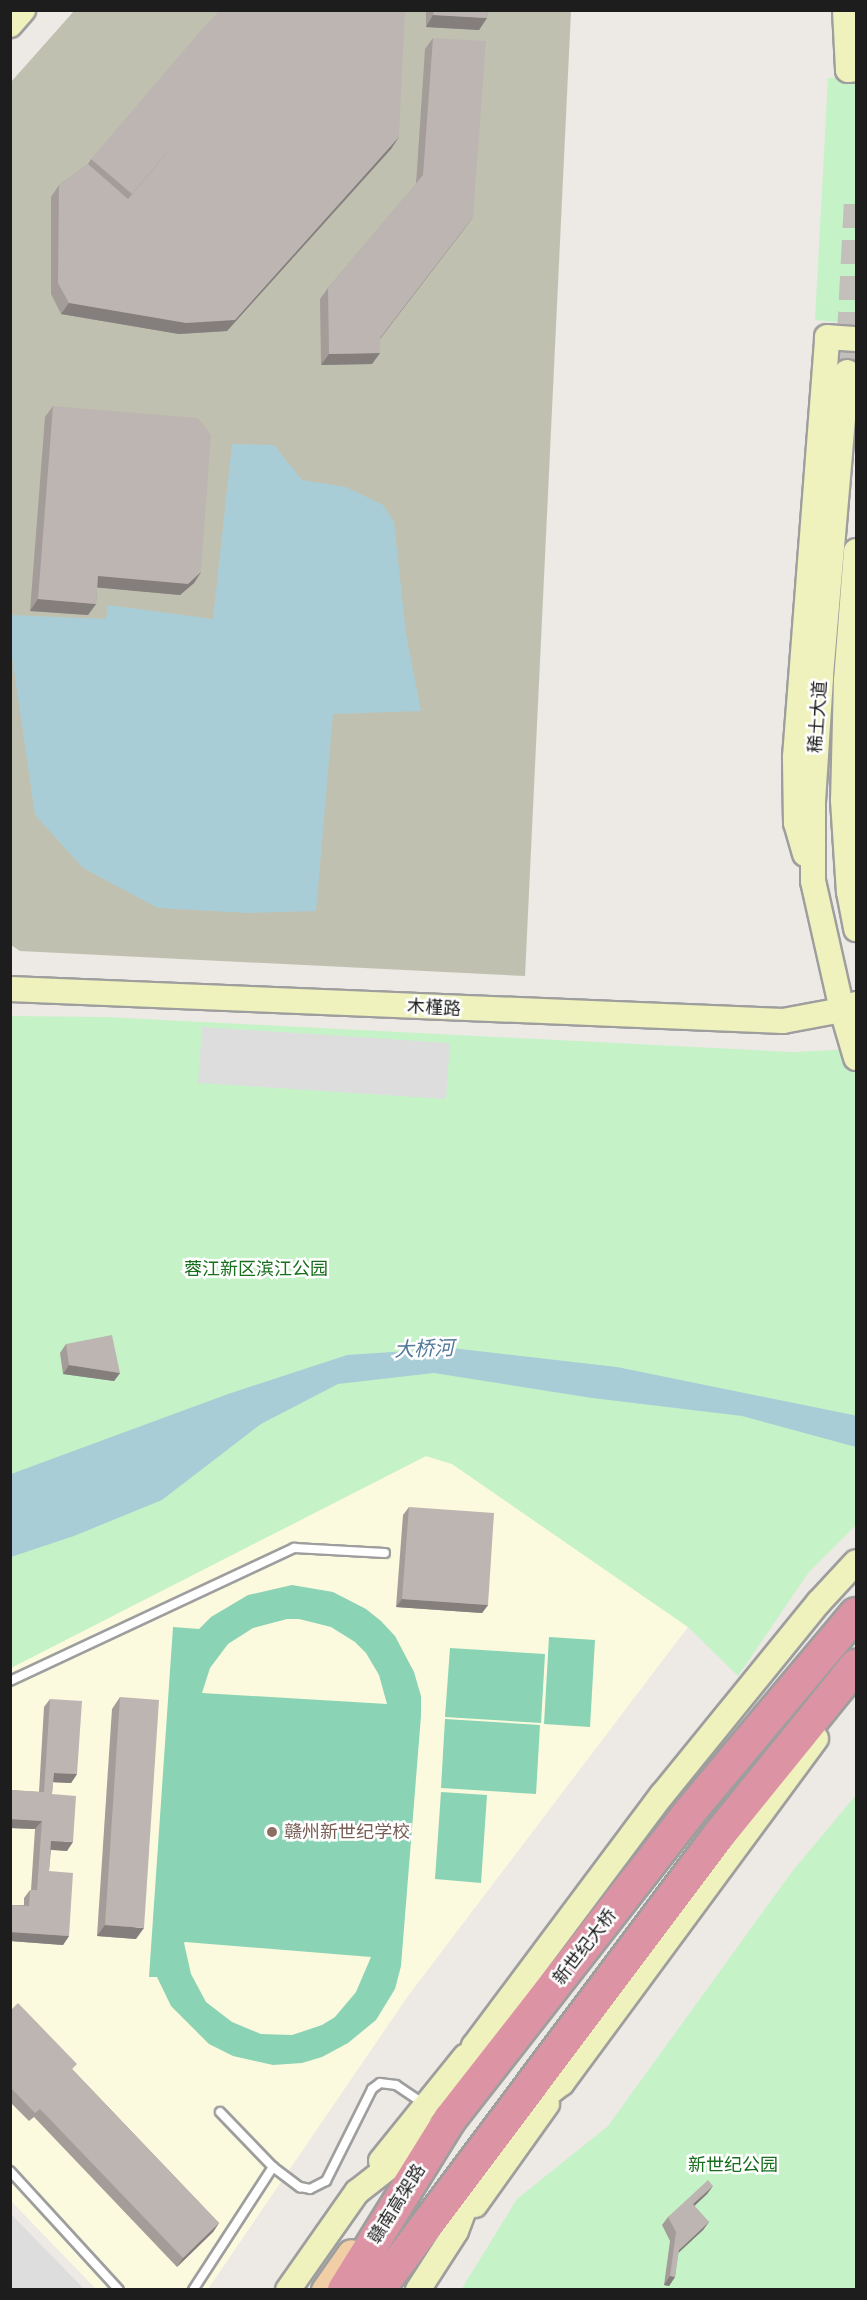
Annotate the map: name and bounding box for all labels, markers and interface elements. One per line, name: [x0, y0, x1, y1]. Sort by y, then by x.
street label: 稀土大道: [805, 680, 831, 754]
street label: 木槿路: [406, 996, 462, 1020]
park label: 蓉江新区滨江公园: [184, 1258, 328, 1280]
water label: 大桥河: [394, 1335, 454, 1361]
place label: 赣州新世纪学校: [284, 1821, 410, 1843]
marker: 赣州新世纪学校: [265, 1825, 279, 1839]
street label: 新世纪大桥: [549, 1905, 621, 1989]
park label: 新世纪公园: [688, 2154, 778, 2176]
street label: 赣南高架路: [364, 2160, 430, 2248]

